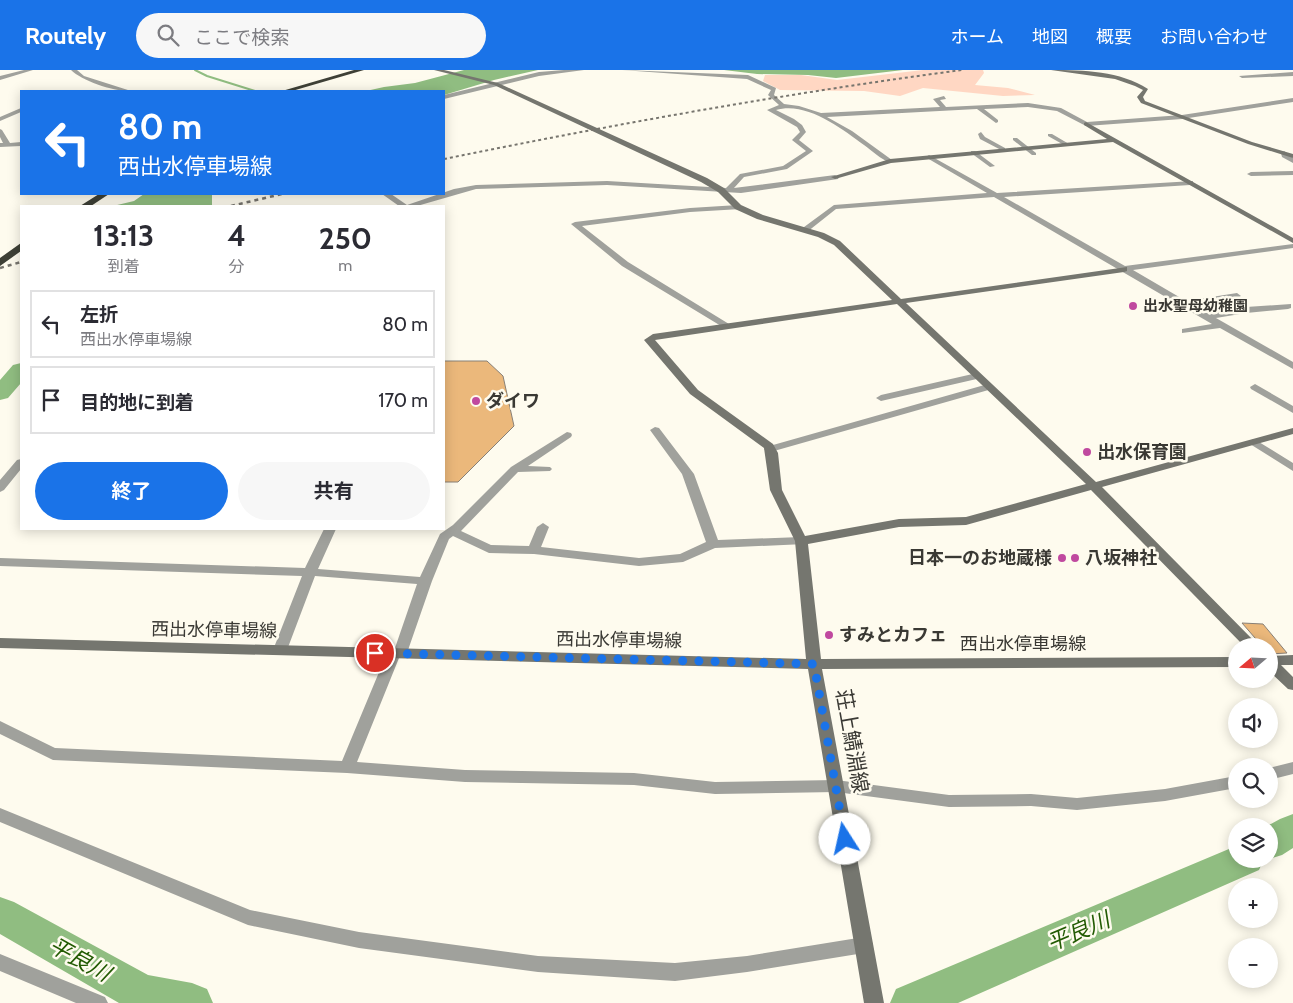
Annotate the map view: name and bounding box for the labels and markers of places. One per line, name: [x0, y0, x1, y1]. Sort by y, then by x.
place label: 出水聖母幼稚園: [1143, 297, 1248, 315]
marker: 出水聖母幼稚園: [1127, 300, 1139, 312]
place label: ダイワ: [486, 390, 540, 412]
marker: ダイワ: [470, 395, 482, 407]
place label: 出水保育園: [1097, 441, 1187, 463]
marker: 出水保育園: [1081, 446, 1093, 458]
place label: 日本一のお地蔵様: [908, 547, 1052, 569]
place label: 八坂神社: [1085, 547, 1157, 569]
marker: 日本一のお地蔵様: [1056, 552, 1068, 564]
marker: 八坂神社: [1069, 552, 1081, 564]
place label: すみとカフェ: [839, 624, 947, 646]
marker: すみとカフェ: [823, 629, 835, 641]
pin: [354, 632, 396, 674]

